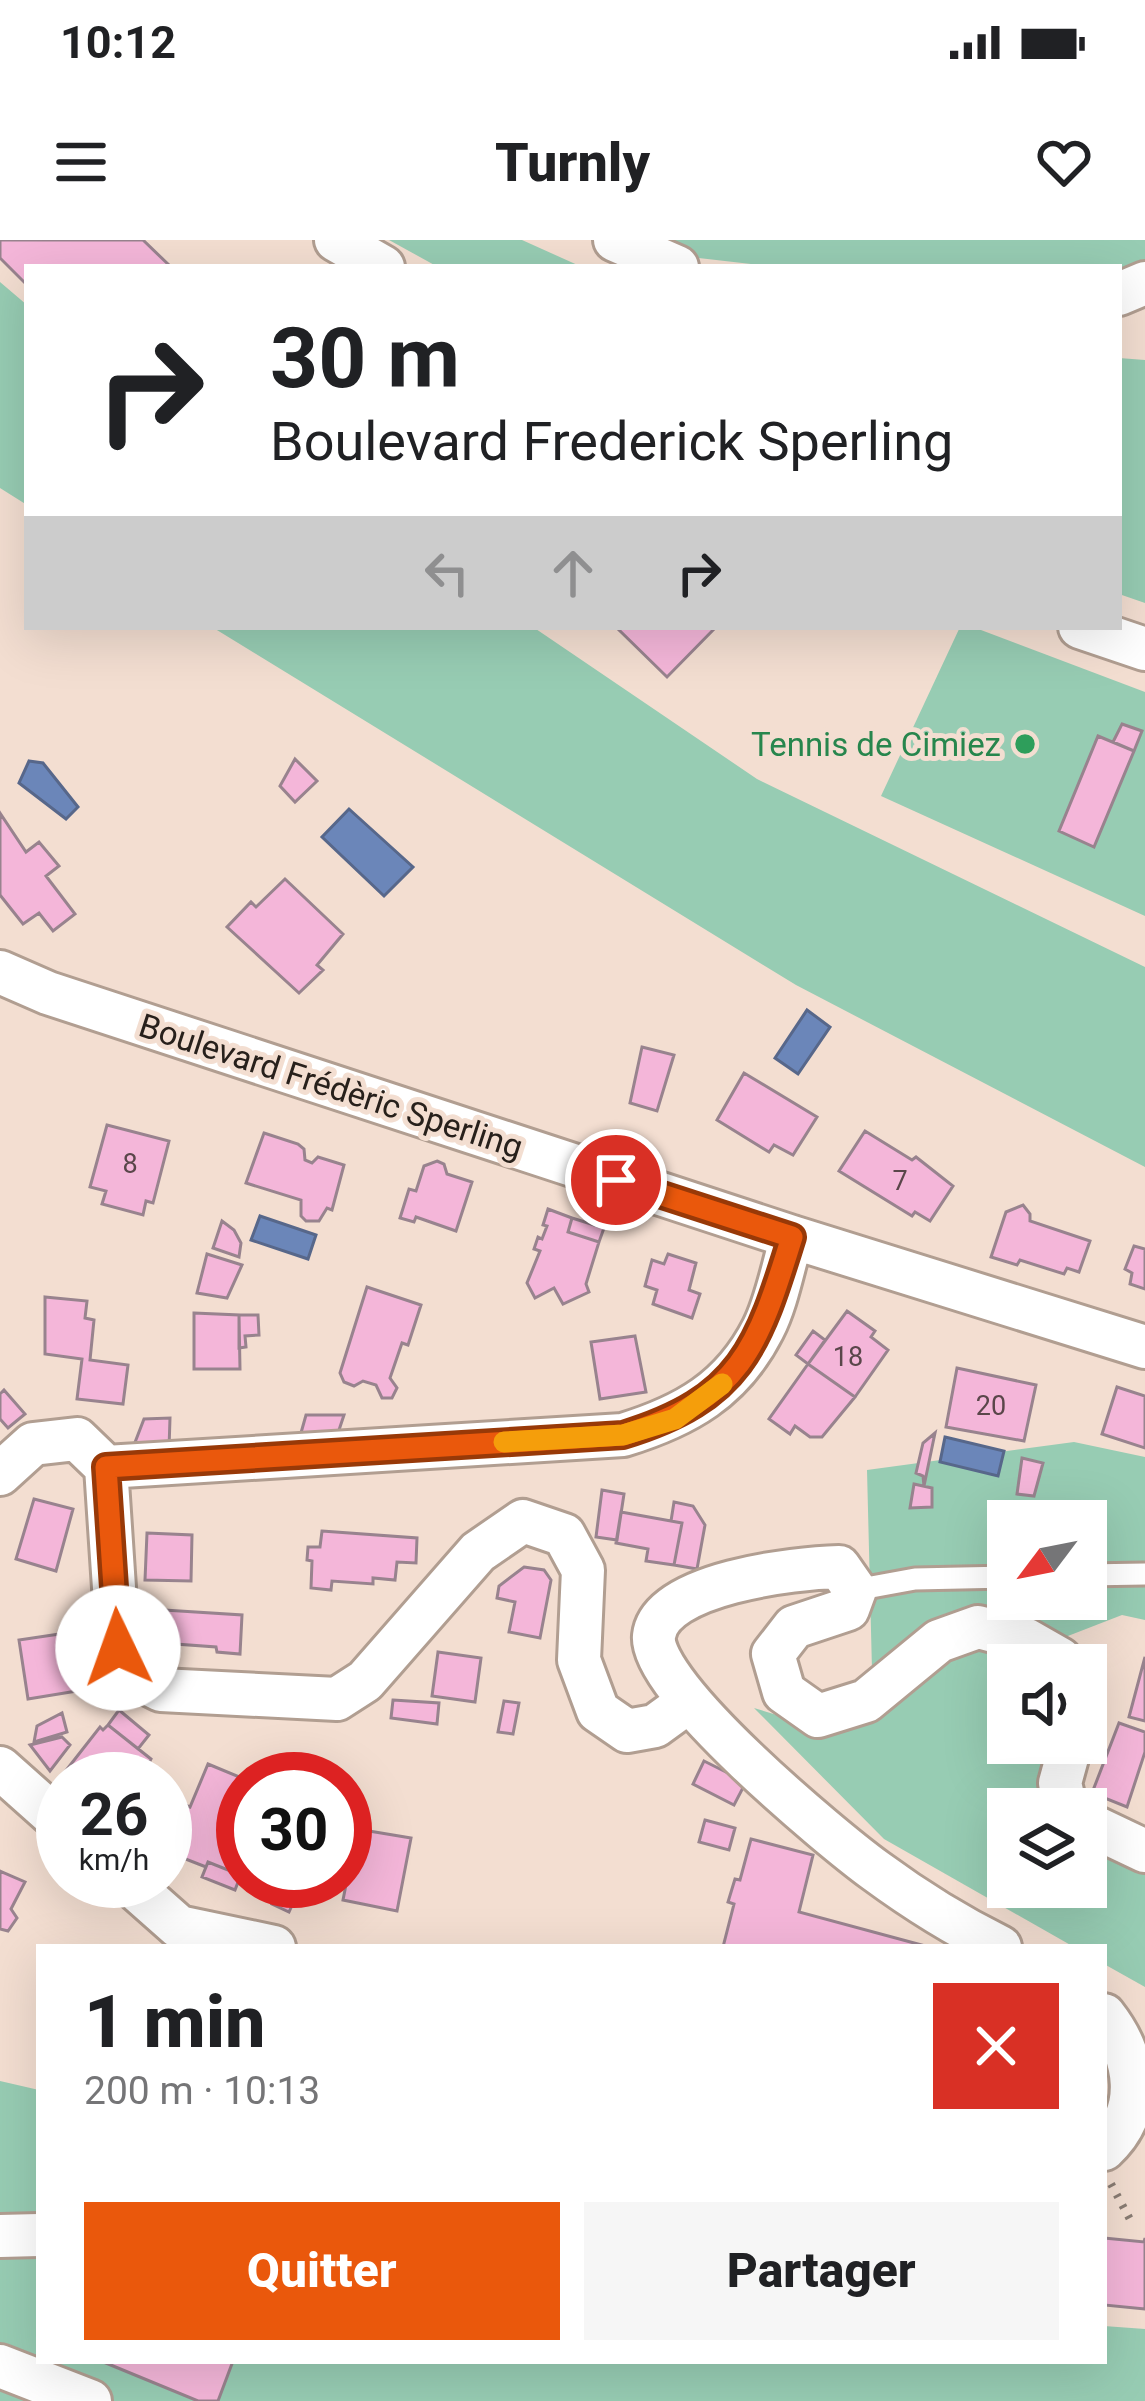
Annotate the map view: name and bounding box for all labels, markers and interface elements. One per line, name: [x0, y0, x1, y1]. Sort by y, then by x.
text: 10:12: [60, 16, 176, 69]
icon: menu: [48, 129, 114, 195]
icon: heart: [1031, 129, 1097, 195]
text: Turnly: [495, 131, 650, 194]
text: 30 m: [270, 309, 460, 408]
icon: right: [72, 312, 228, 468]
text: Boulevard Frederick Sperling: [270, 410, 953, 473]
icon: left: [414, 540, 480, 606]
icon: ahead: [540, 540, 606, 606]
icon: right: [666, 540, 732, 606]
place label: Tennis de Cimiez: [751, 725, 1001, 764]
marker: Tennis de Cimiez: [1012, 731, 1038, 757]
street label: Boulevard Frédèric Sperling: [134, 1006, 528, 1166]
pin: [565, 1129, 667, 1231]
icon: arrive: [583, 1147, 649, 1213]
house number: 8: [122, 1148, 138, 1180]
house number: 7: [892, 1165, 908, 1197]
house number: 18: [833, 1341, 863, 1373]
house number: 20: [976, 1390, 1006, 1422]
north arrow: [987, 1500, 1107, 1620]
map controls: [987, 1500, 1107, 1908]
position arrow: [55, 1585, 181, 1711]
button: sound: [987, 1644, 1107, 1764]
speed limit sign: 30: [216, 1752, 372, 1908]
text: 26: [80, 1779, 148, 1850]
button: layers: [987, 1788, 1107, 1908]
text: km/h: [79, 1842, 149, 1877]
text: 1 min: [84, 1980, 266, 2065]
button: close: [933, 1983, 1059, 2109]
text: 200 m · 10:13: [84, 2068, 320, 2114]
button: Quitter: [84, 2202, 560, 2340]
button: Partager: [584, 2202, 1059, 2340]

